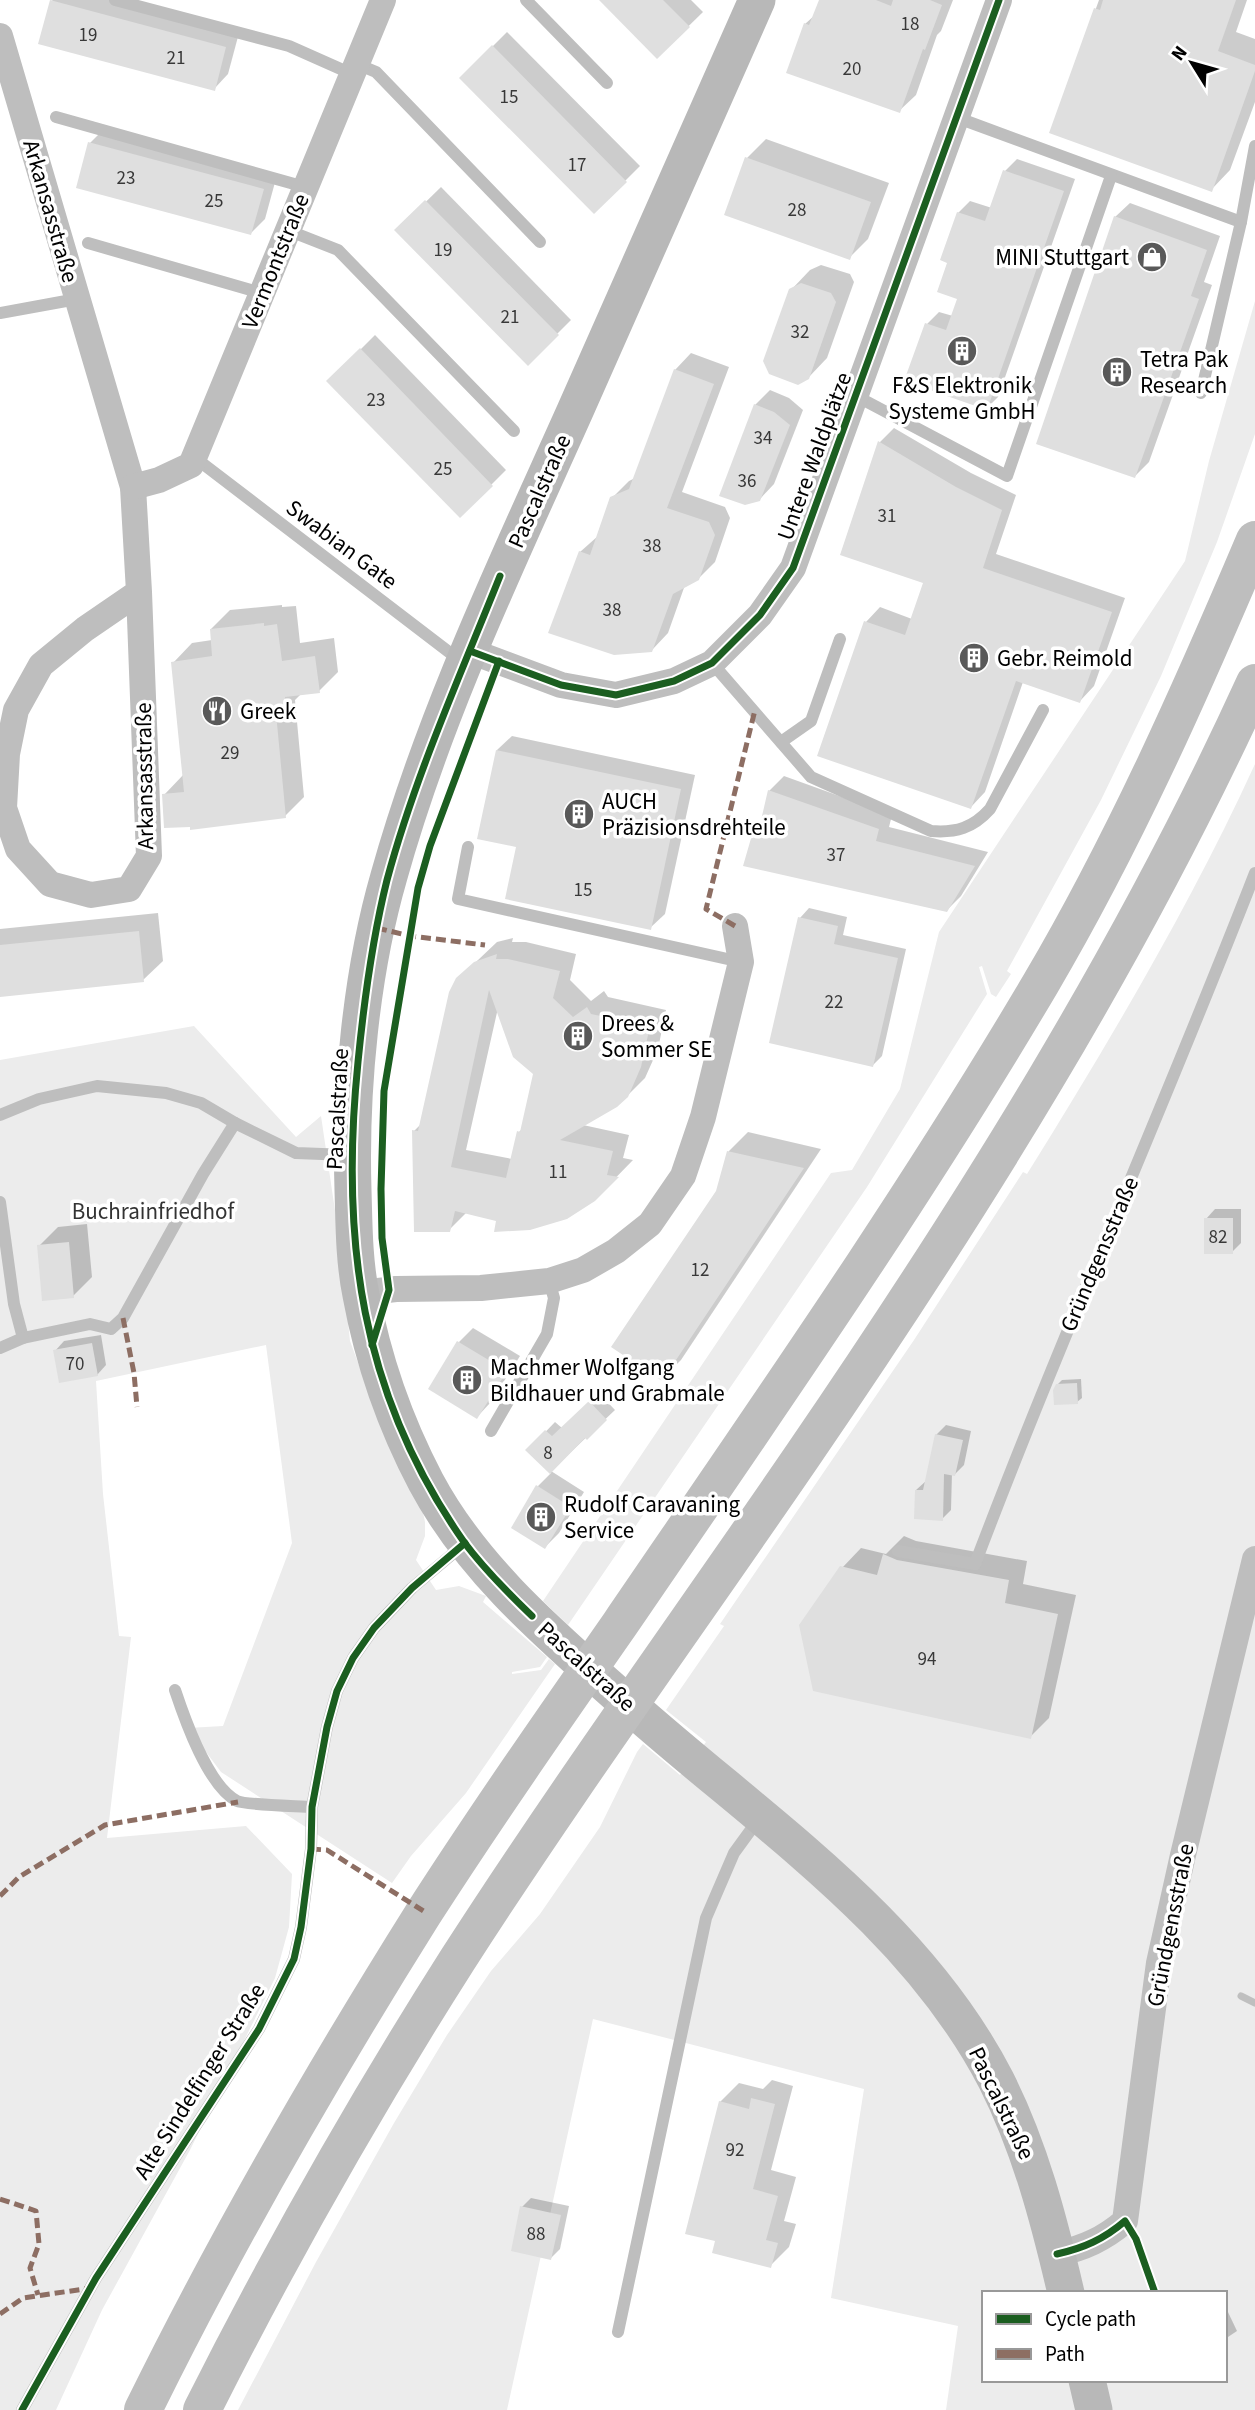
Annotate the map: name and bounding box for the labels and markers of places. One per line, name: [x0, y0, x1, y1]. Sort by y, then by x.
shop icon: MINI Stuttgart: [1135, 240, 1169, 274]
place label: MINI Stuttgart: [995, 241, 1129, 274]
building icon: F&S Elektronik Systeme GmbH: [945, 334, 979, 368]
place label: Tetra Pak Research: [1140, 343, 1229, 402]
building icon: Tetra Pak Research: [1100, 355, 1134, 389]
place label: F&S Elektronik Systeme GmbH: [888, 369, 1036, 428]
building icon: Gebr. Reimold: [957, 641, 991, 675]
place label: Gebr. Reimold: [997, 642, 1132, 675]
restaurant icon: Greek: [200, 694, 234, 728]
place label: Greek: [240, 695, 297, 728]
place label: AUCH Präzisionsdrehteile: [602, 785, 786, 844]
building icon: AUCH Präzisionsdrehteile: [562, 797, 596, 831]
place label: Drees & Sommer SE: [601, 1007, 712, 1066]
building icon: Drees & Sommer SE: [561, 1019, 595, 1053]
place label: Machmer Wolfgang Bildhauer und Grabmale: [490, 1351, 725, 1410]
building icon: Machmer Wolfgang Bildhauer und Grabmale: [450, 1363, 484, 1397]
place label: Rudolf Caravaning Service: [564, 1488, 740, 1547]
building icon: Rudolf Caravaning Service: [524, 1500, 558, 1534]

